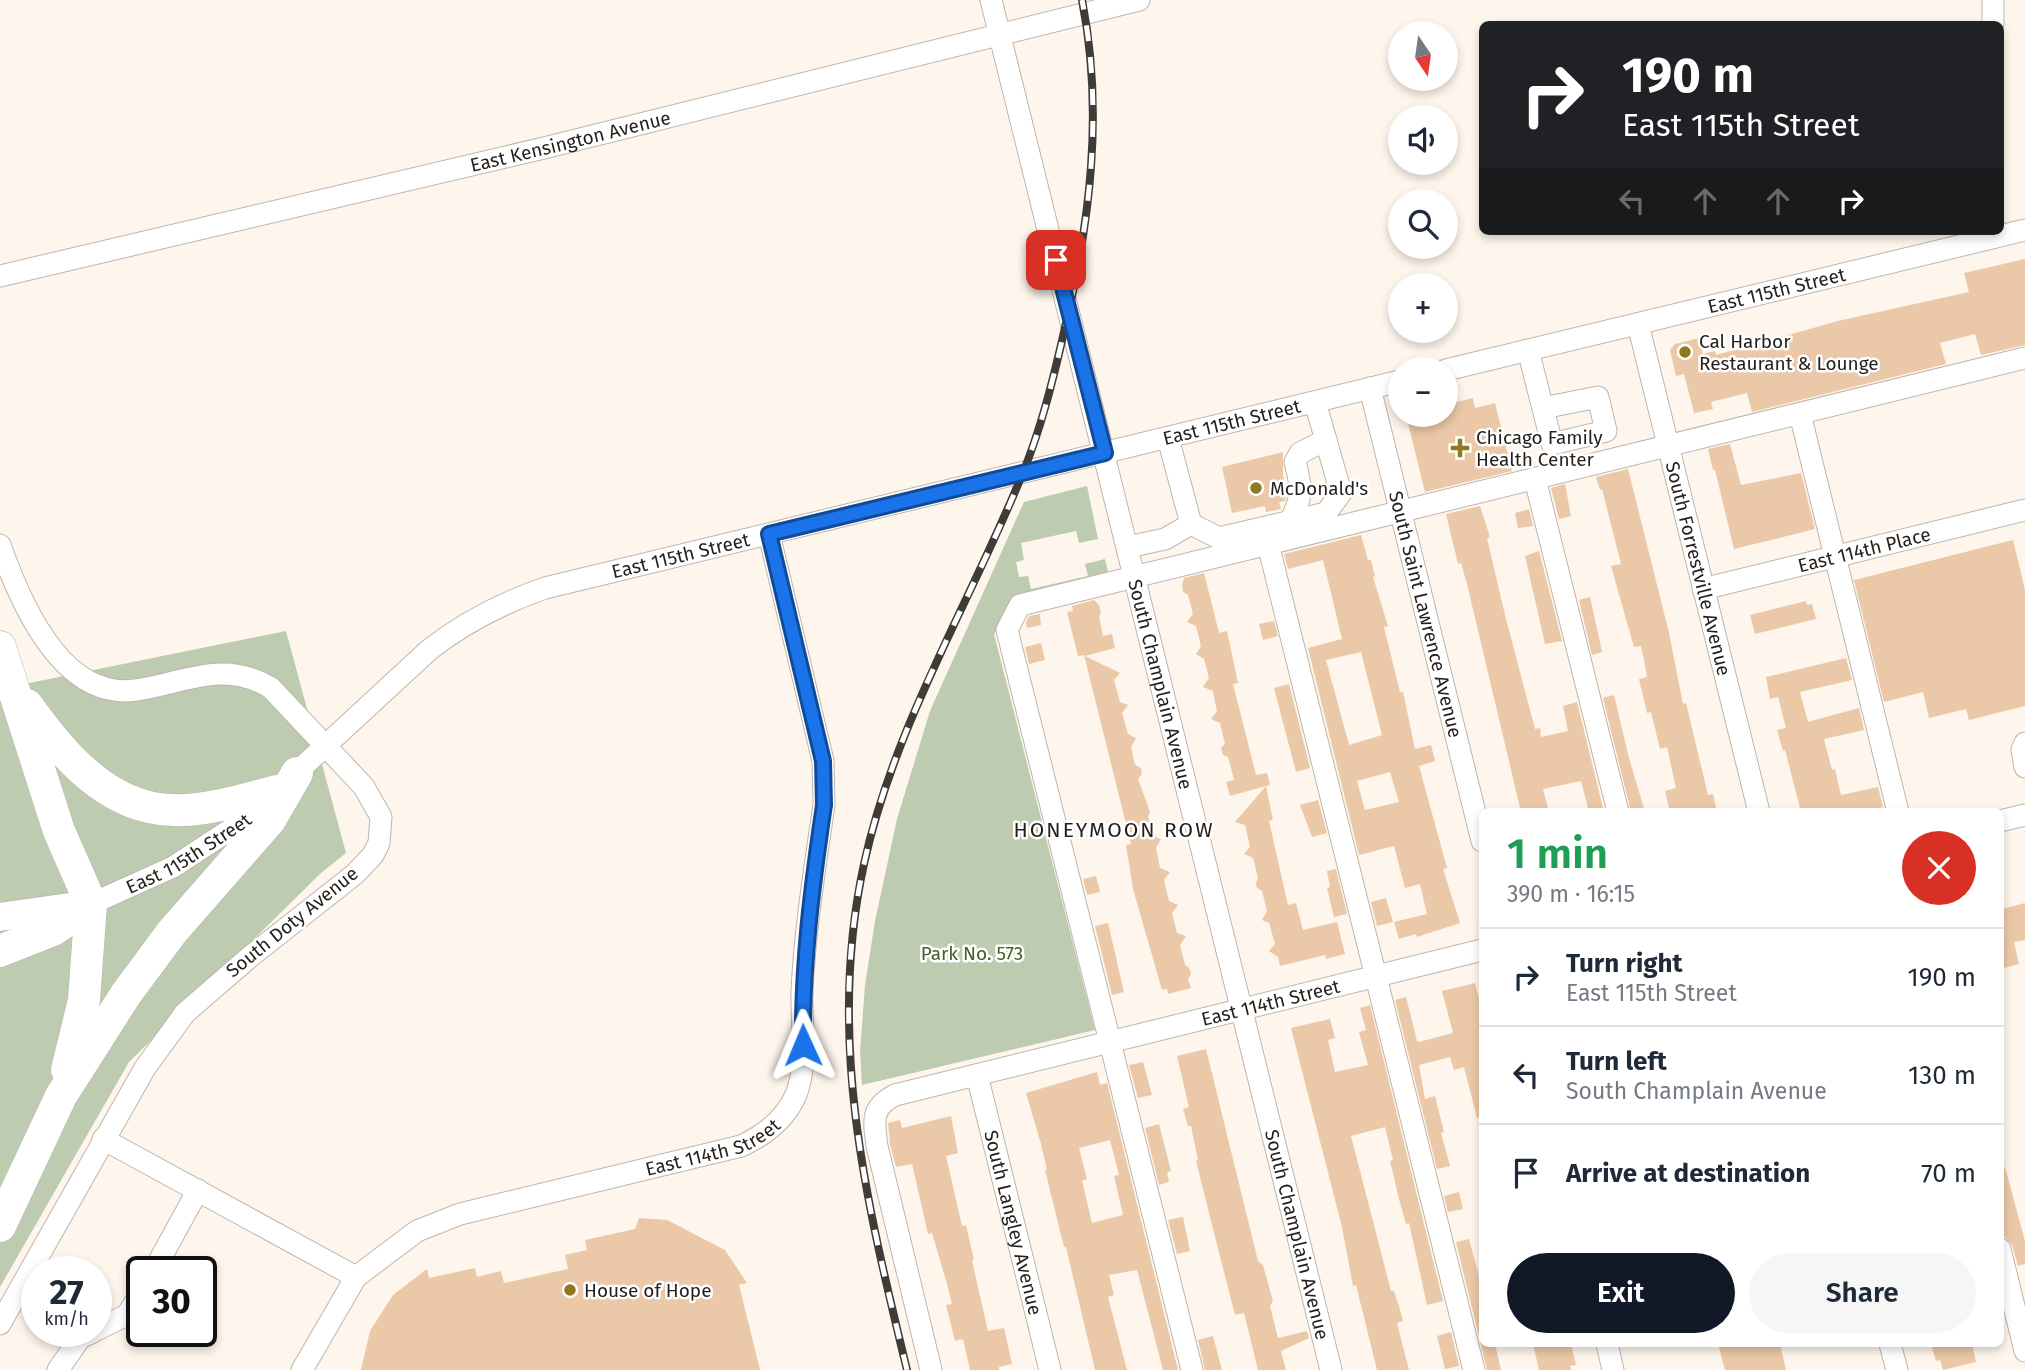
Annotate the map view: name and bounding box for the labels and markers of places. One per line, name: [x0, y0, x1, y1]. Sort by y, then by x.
pin: [1026, 230, 1086, 290]
place label: Cal Harbor Restaurant & Lounge: [1699, 330, 1879, 375]
marker: Cal Harbor Restaurant & Lounge: [1677, 344, 1693, 360]
place label: Chicago Family Health Center: [1476, 426, 1603, 471]
marker: Chicago Family Health Center: [1450, 438, 1470, 458]
place label: McDonald's: [1270, 477, 1368, 500]
marker: McDonald's: [1248, 480, 1264, 496]
place label: House of Hope: [584, 1279, 712, 1302]
marker: House of Hope: [562, 1282, 578, 1298]

